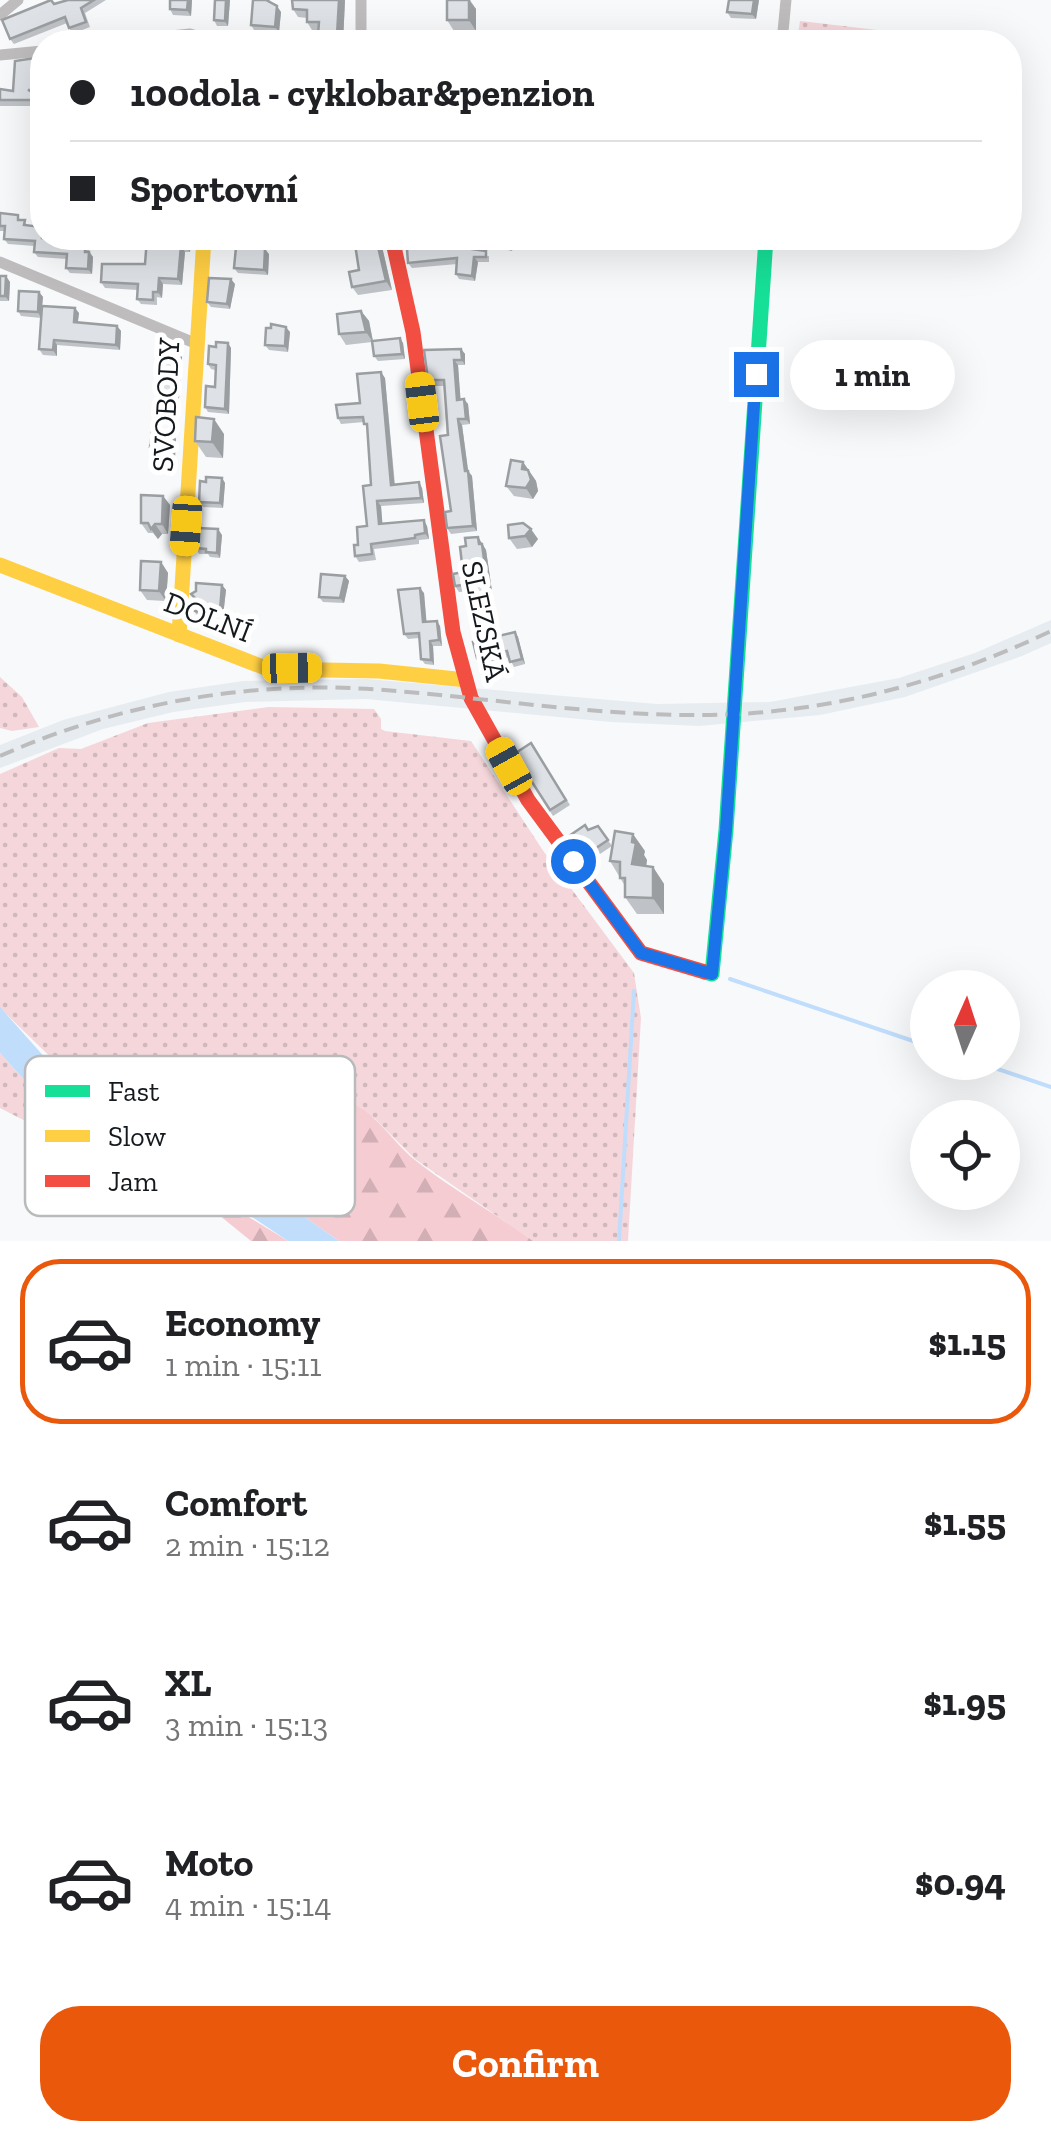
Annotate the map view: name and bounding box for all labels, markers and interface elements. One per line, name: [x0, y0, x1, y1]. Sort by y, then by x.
text: 100dola - cyklobar&penzion: [130, 70, 594, 116]
text: Sportovní: [130, 166, 298, 212]
street label: SVOBODY: [145, 336, 188, 473]
callout: 1 min: [791, 339, 956, 409]
route end: [734, 352, 779, 397]
text: 1 min: [835, 356, 910, 394]
car: [403, 370, 441, 434]
car: [169, 495, 203, 557]
street label: SLEZSKÁ: [454, 558, 514, 685]
street label: DOLNÍ: [159, 584, 257, 650]
car: [262, 652, 322, 684]
car: [481, 732, 537, 800]
route start: [551, 839, 596, 884]
north arrow: [910, 970, 1020, 1080]
map controls: [910, 970, 1020, 1210]
legend: [25, 1056, 355, 1216]
text: Fast: [108, 1075, 160, 1108]
button: locate: [910, 1100, 1020, 1210]
text: Slow: [108, 1120, 166, 1153]
text: Jam: [108, 1165, 158, 1198]
icon: car: [45, 1297, 135, 1387]
text: Economy: [165, 1300, 320, 1346]
text: $1.15: [928, 1319, 1006, 1365]
text: 1 min · 15:11: [165, 1346, 322, 1384]
icon: car: [45, 1477, 135, 1567]
text: Comfort: [165, 1480, 307, 1526]
text: $1.55: [924, 1499, 1006, 1545]
text: 2 min · 15:12: [165, 1526, 330, 1564]
icon: car: [45, 1657, 135, 1747]
text: XL: [165, 1660, 212, 1706]
text: $1.95: [923, 1679, 1006, 1725]
text: 3 min · 15:13: [165, 1706, 328, 1744]
icon: car: [45, 1837, 135, 1927]
text: Moto: [165, 1840, 253, 1886]
text: $0.94: [915, 1859, 1006, 1905]
text: 4 min · 15:14: [165, 1886, 331, 1924]
button: Confirm: [40, 2006, 1011, 2121]

